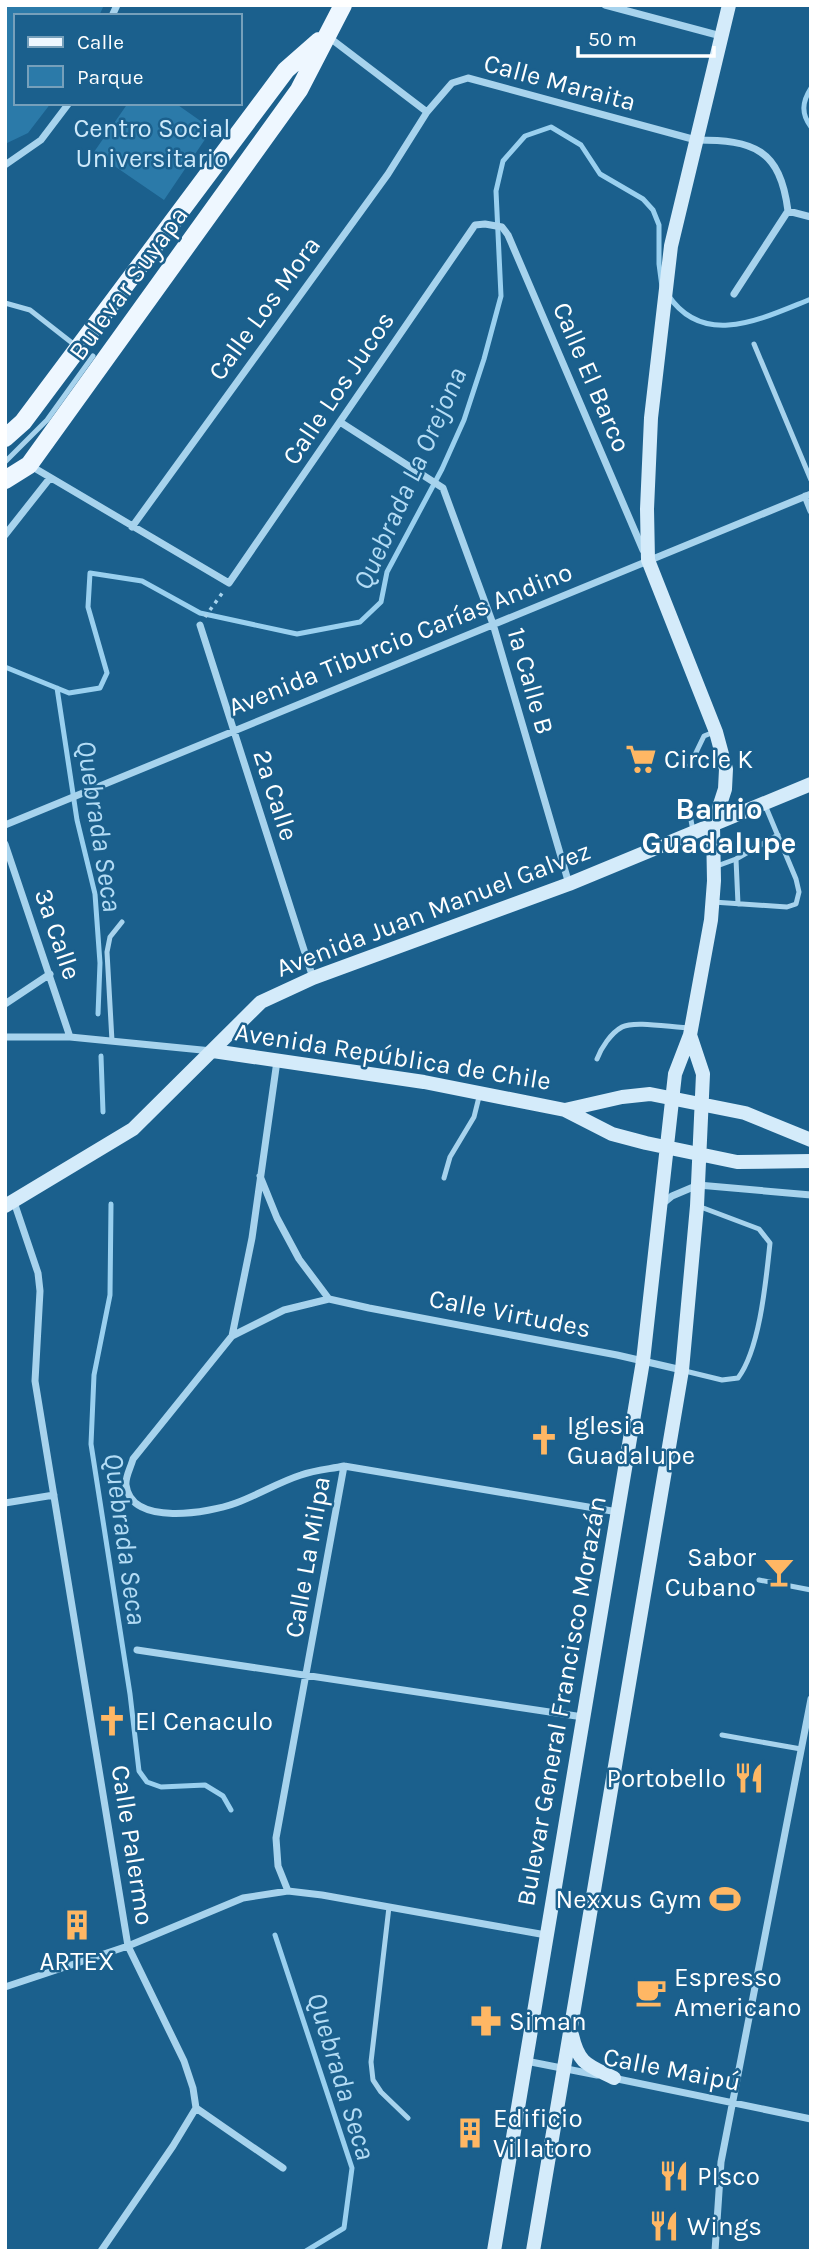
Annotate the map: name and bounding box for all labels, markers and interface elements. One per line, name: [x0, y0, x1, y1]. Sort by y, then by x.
legend: [14, 14, 242, 105]
scale bar: [578, 14, 714, 58]
text: 50 m: [588, 27, 637, 51]
text: Calle: [77, 30, 124, 54]
street label: Calle Maraita: [480, 47, 639, 118]
text: Parque: [77, 65, 144, 89]
park label: Centro Social Universitario: [73, 113, 231, 174]
street label: Bulevar Suyapa: [62, 200, 195, 366]
street label: Calle Los Mora: [202, 230, 327, 386]
street label: Calle El Barco: [546, 298, 637, 457]
street label: Calle Los Jucos: [276, 306, 401, 471]
water label: Quebrada La Orejona: [346, 362, 473, 594]
street label: Avenida Tiburcio Carías Andino: [224, 556, 577, 723]
street label: 1a Calle B: [501, 624, 561, 738]
water label: Quebrada Seca: [70, 738, 129, 914]
supermarket icon: Circle K: [624, 742, 658, 776]
place label: Circle K: [664, 744, 753, 775]
street label: 2a Calle: [246, 746, 305, 845]
district label: Barrio Guadalupe: [642, 791, 796, 861]
street label: Avenida Juan Manuel Galvez: [272, 835, 595, 984]
street label: 3a Calle: [28, 885, 87, 984]
street label: Avenida República de Chile: [233, 1016, 553, 1097]
street label: Calle Virtudes: [426, 1283, 593, 1344]
place label: Iglesia Guadalupe: [567, 1410, 695, 1471]
church icon: Iglesia Guadalupe: [527, 1423, 561, 1457]
water label: Quebrada Seca: [97, 1451, 154, 1627]
street label: Calle La Milpa: [278, 1474, 337, 1640]
street label: Bulevar General Francisco Morazán: [510, 1494, 613, 1908]
place label: Sabor Cubano: [665, 1542, 757, 1603]
bar icon: Sabor Cubano: [762, 1555, 796, 1589]
church icon: El Cenaculo: [95, 1704, 129, 1738]
place label: El Cenaculo: [135, 1706, 273, 1737]
restaurant icon: Portobello: [732, 1761, 766, 1795]
street label: Calle Palermo: [105, 1763, 160, 1927]
place label: Portobello: [606, 1763, 726, 1794]
sports icon: Nexxus Gym: [708, 1882, 742, 1916]
place label: Nexxus Gym: [556, 1884, 702, 1915]
building icon: ARTEX: [60, 1908, 94, 1942]
place label: ARTEX: [39, 1946, 115, 1977]
place label: Espresso Americano: [674, 1962, 801, 2023]
cafe icon: Espresso Americano: [634, 1975, 668, 2009]
water label: Quebrada Seca: [300, 1988, 383, 2164]
pharmacy icon: Siman: [469, 2004, 503, 2038]
place label: Siman: [509, 2006, 587, 2037]
street label: Calle Maipú: [601, 2041, 743, 2098]
place label: Edificio Villatoro: [493, 2103, 592, 2164]
building icon: Edificio Villatoro: [453, 2116, 487, 2150]
restaurant icon: PIsco: [657, 2159, 691, 2193]
place label: PIsco: [697, 2161, 760, 2192]
restaurant icon: Wings: [647, 2209, 681, 2243]
place label: Wings: [687, 2211, 762, 2242]

